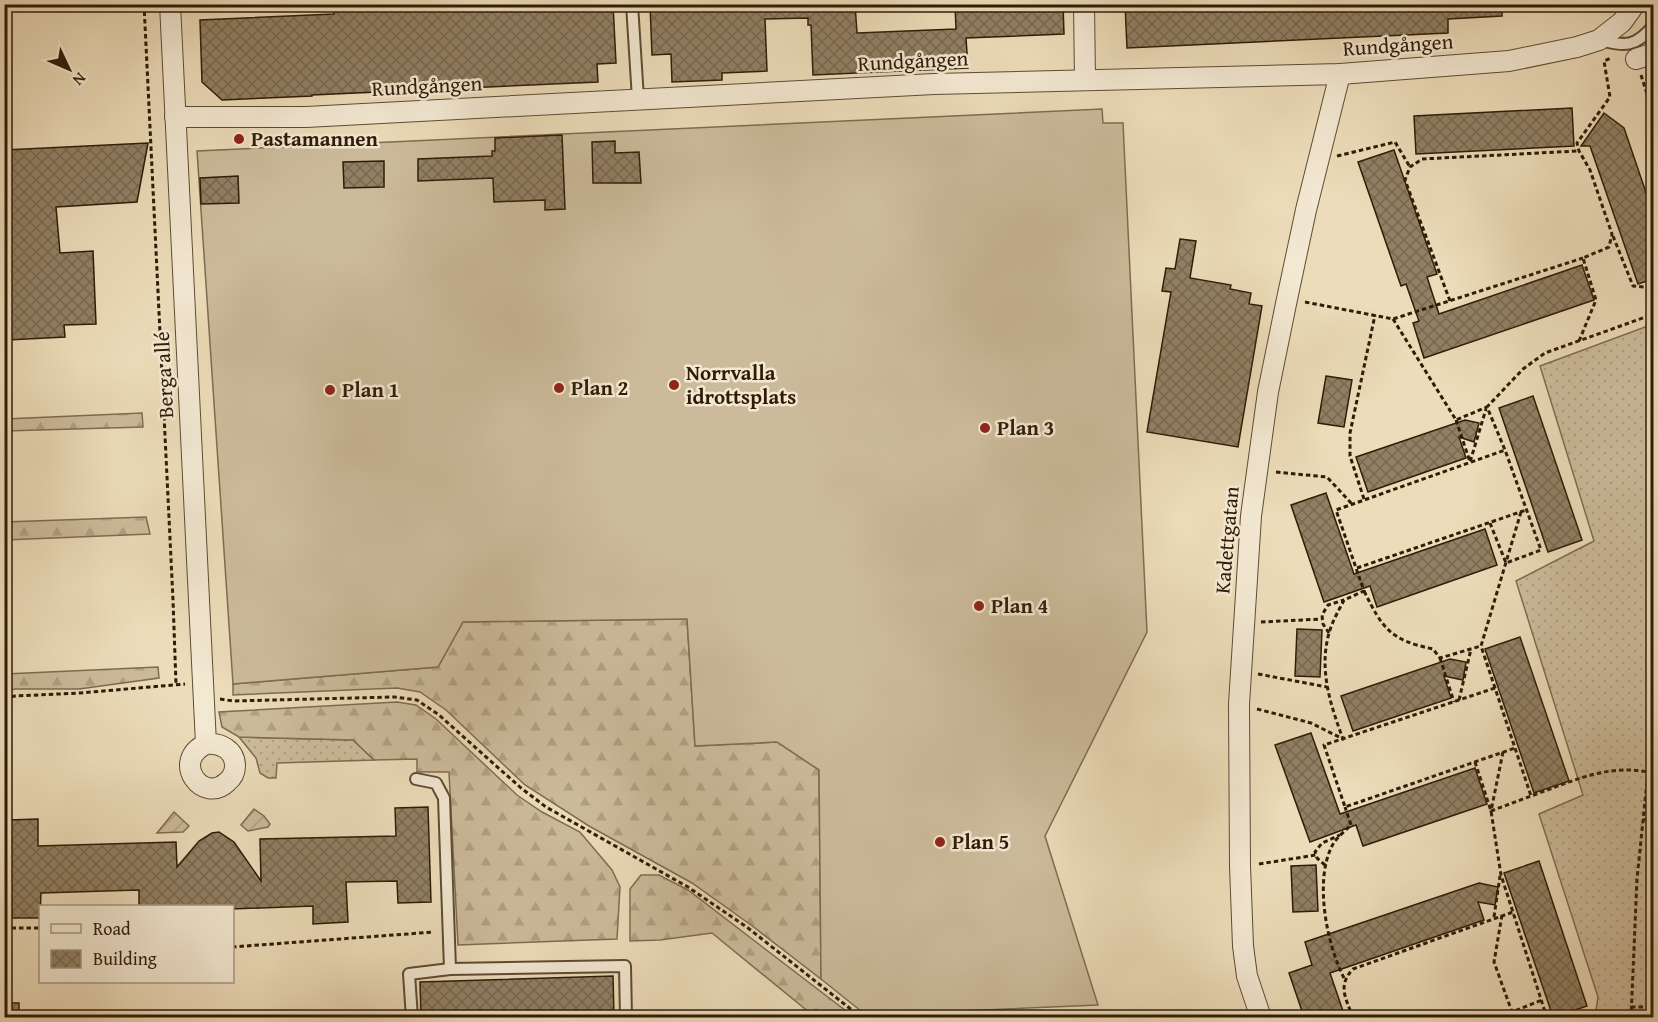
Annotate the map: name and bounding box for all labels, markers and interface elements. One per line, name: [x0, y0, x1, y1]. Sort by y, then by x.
street label: Rundgången: [1342, 25, 1454, 64]
north arrow: [39, 39, 99, 99]
street label: Rundgången: [857, 42, 969, 79]
text: N: [67, 67, 92, 92]
street label: Rundgången: [371, 67, 483, 104]
place label: Pastamannen: [251, 123, 379, 154]
marker: Pastamannen: [232, 132, 246, 146]
street label: Berga allé: [146, 331, 181, 419]
place label: Norrvalla idrottsplats: [686, 357, 796, 412]
place label: Plan 2: [571, 372, 628, 403]
place label: Plan 1: [342, 374, 399, 405]
marker: Norrvalla idrottsplats: [667, 378, 681, 392]
marker: Plan 2: [552, 381, 566, 395]
marker: Plan 1: [323, 383, 337, 397]
place label: Plan 3: [997, 412, 1054, 443]
marker: Plan 3: [978, 421, 992, 435]
street label: Kadettgatan: [1206, 485, 1247, 595]
place label: Plan 4: [991, 590, 1049, 621]
marker: Plan 4: [972, 599, 986, 613]
place label: Plan 5: [952, 826, 1009, 857]
marker: Plan 5: [933, 835, 947, 849]
legend: [39, 905, 234, 983]
text: Road: [93, 915, 131, 942]
text: Building: [93, 945, 157, 972]

